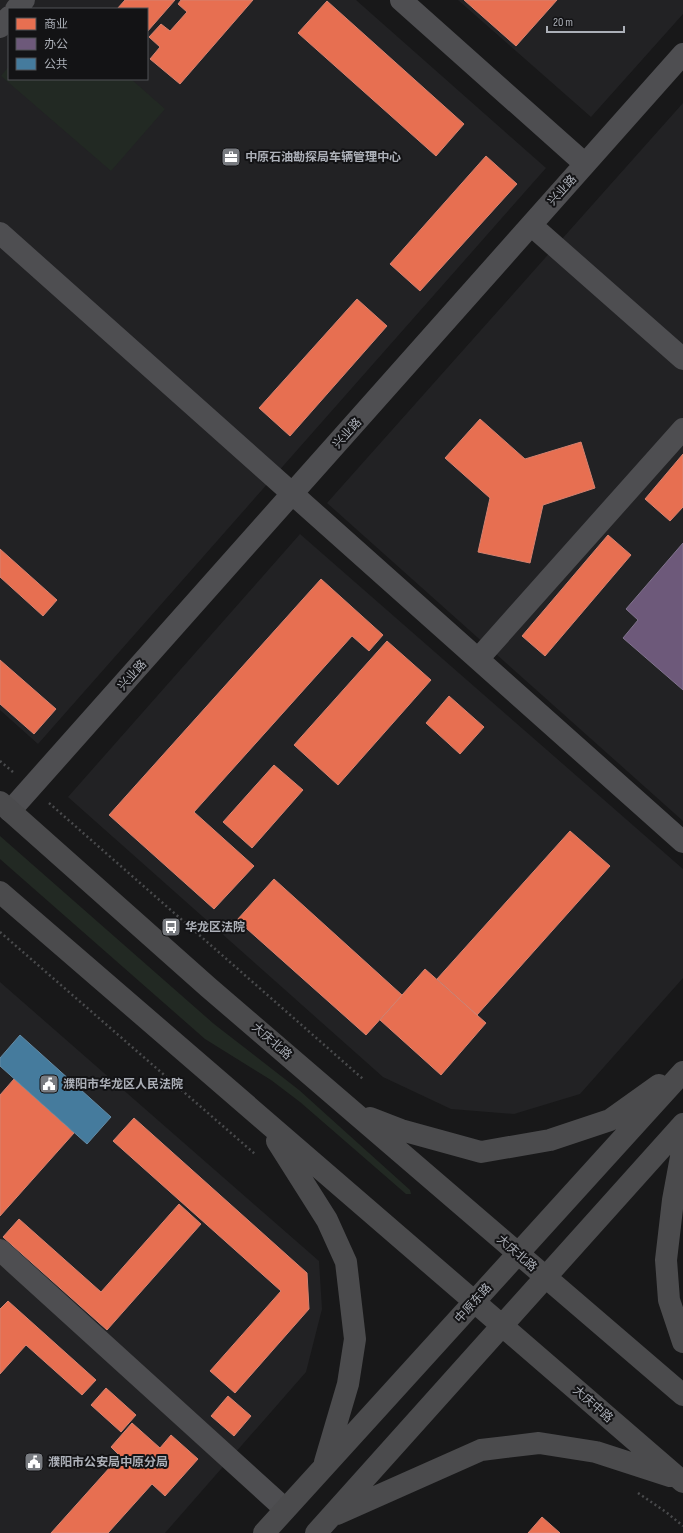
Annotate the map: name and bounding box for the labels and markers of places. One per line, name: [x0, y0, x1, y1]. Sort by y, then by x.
office icon: 中原石油勘探局车辆管理中心: [220, 146, 242, 168]
place label: 中原石油勘探局车辆管理中心: [245, 150, 401, 165]
bus stop icon: 华龙区法院: [160, 916, 182, 938]
place label: 华龙区法院: [185, 920, 245, 935]
public building icon: 濮阳市华龙区人民法院: [38, 1073, 60, 1095]
place label: 濮阳市华龙区人民法院: [63, 1077, 183, 1092]
public building icon: 濮阳市公安局中原分局: [23, 1451, 45, 1473]
place label: 濮阳市公安局中原分局: [48, 1455, 168, 1470]

